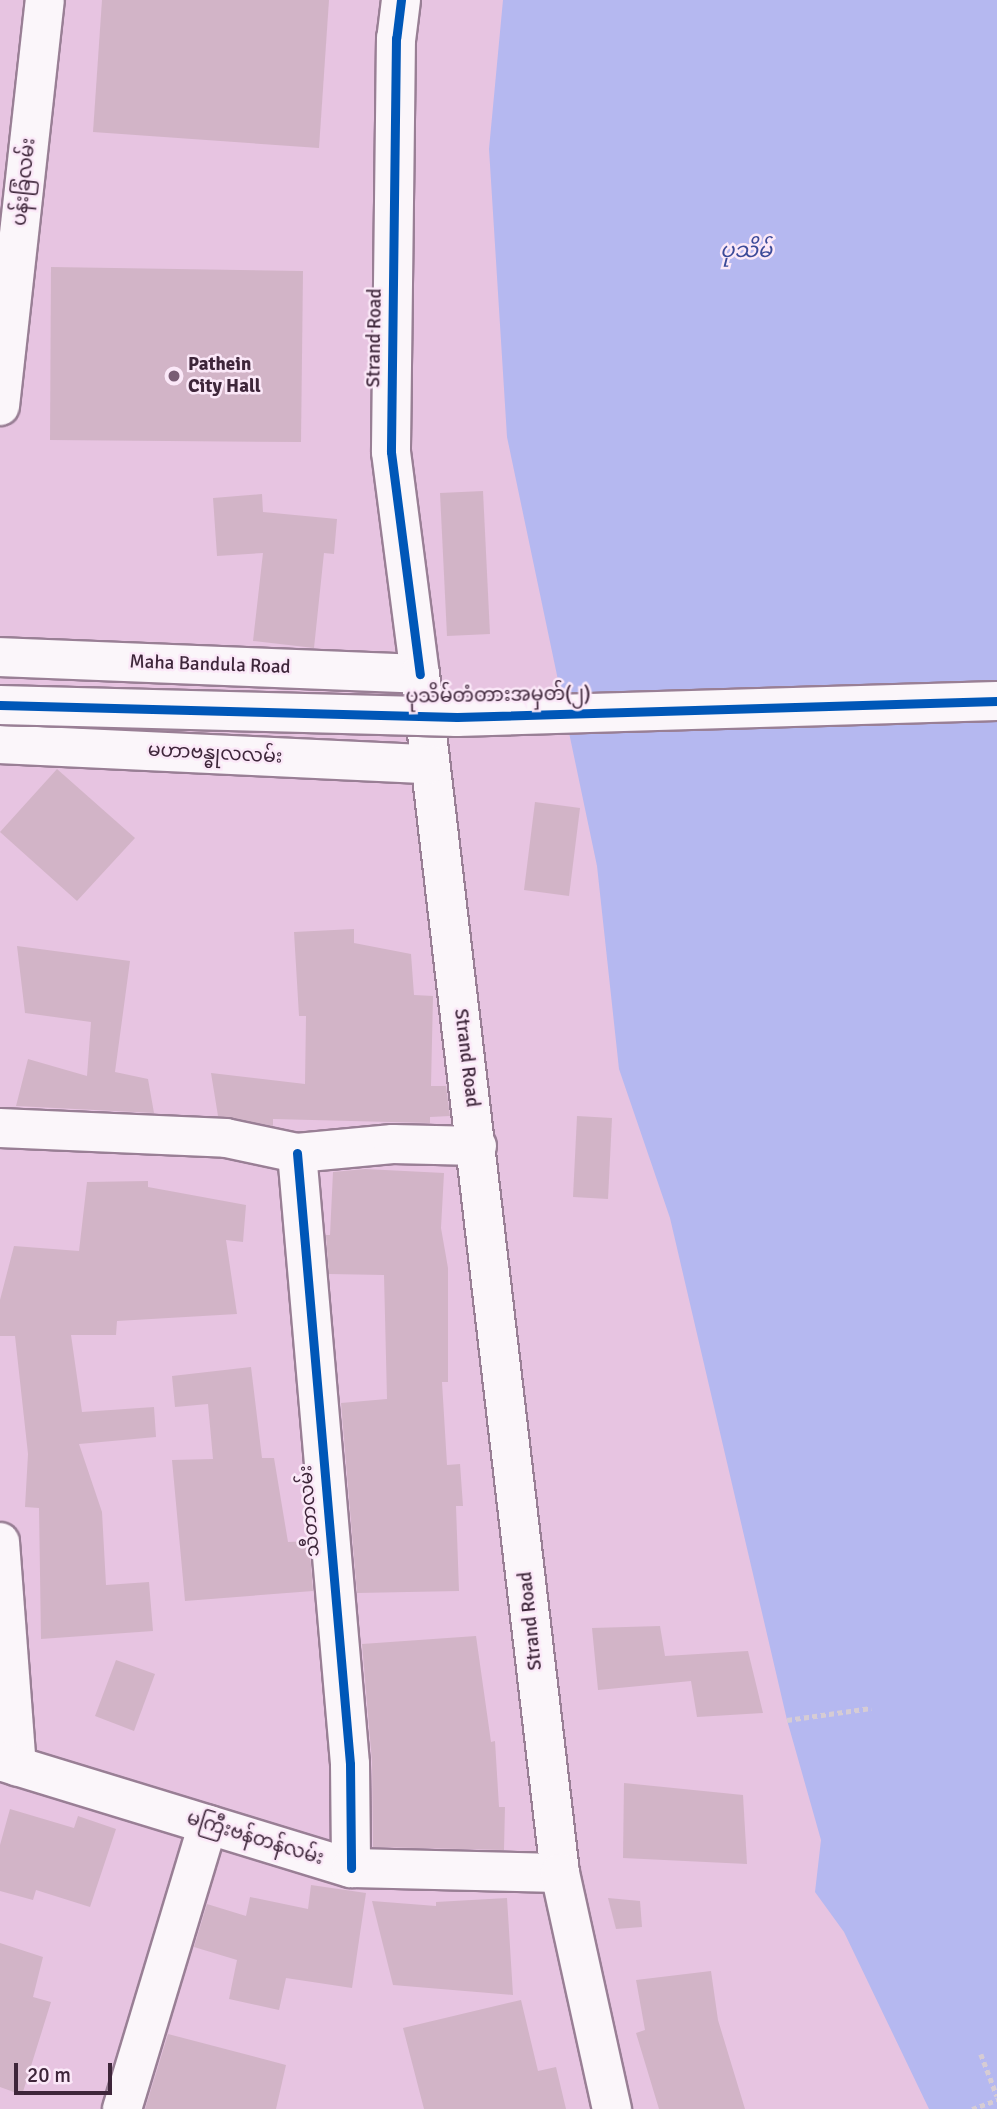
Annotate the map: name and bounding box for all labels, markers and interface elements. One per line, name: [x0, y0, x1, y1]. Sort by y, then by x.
street label: ပန်းခြံလမ်း: [9, 137, 41, 227]
water label: ပုသိမ်: [720, 237, 772, 263]
street label: Strand Road: [363, 288, 387, 388]
place label: Pathein City Hall: [188, 354, 261, 398]
marker: Pathein City Hall: [166, 368, 182, 384]
street label: Maha Bandula Road: [129, 651, 291, 679]
street label: ပုသိမ်တံတားအမှတ်(၂): [405, 683, 591, 709]
street label: မဟာဗန္ဓုလလမ်း: [147, 739, 283, 769]
street label: Strand Road: [449, 1007, 483, 1109]
street label: သီတာလမ်း: [295, 1464, 325, 1558]
street label: Strand Road: [514, 1571, 548, 1671]
street label: မကြီးဗန်တန်လမ်း: [184, 1807, 326, 1871]
scale bar: [18, 2050, 116, 2094]
text: 20 m: [27, 2062, 71, 2088]

